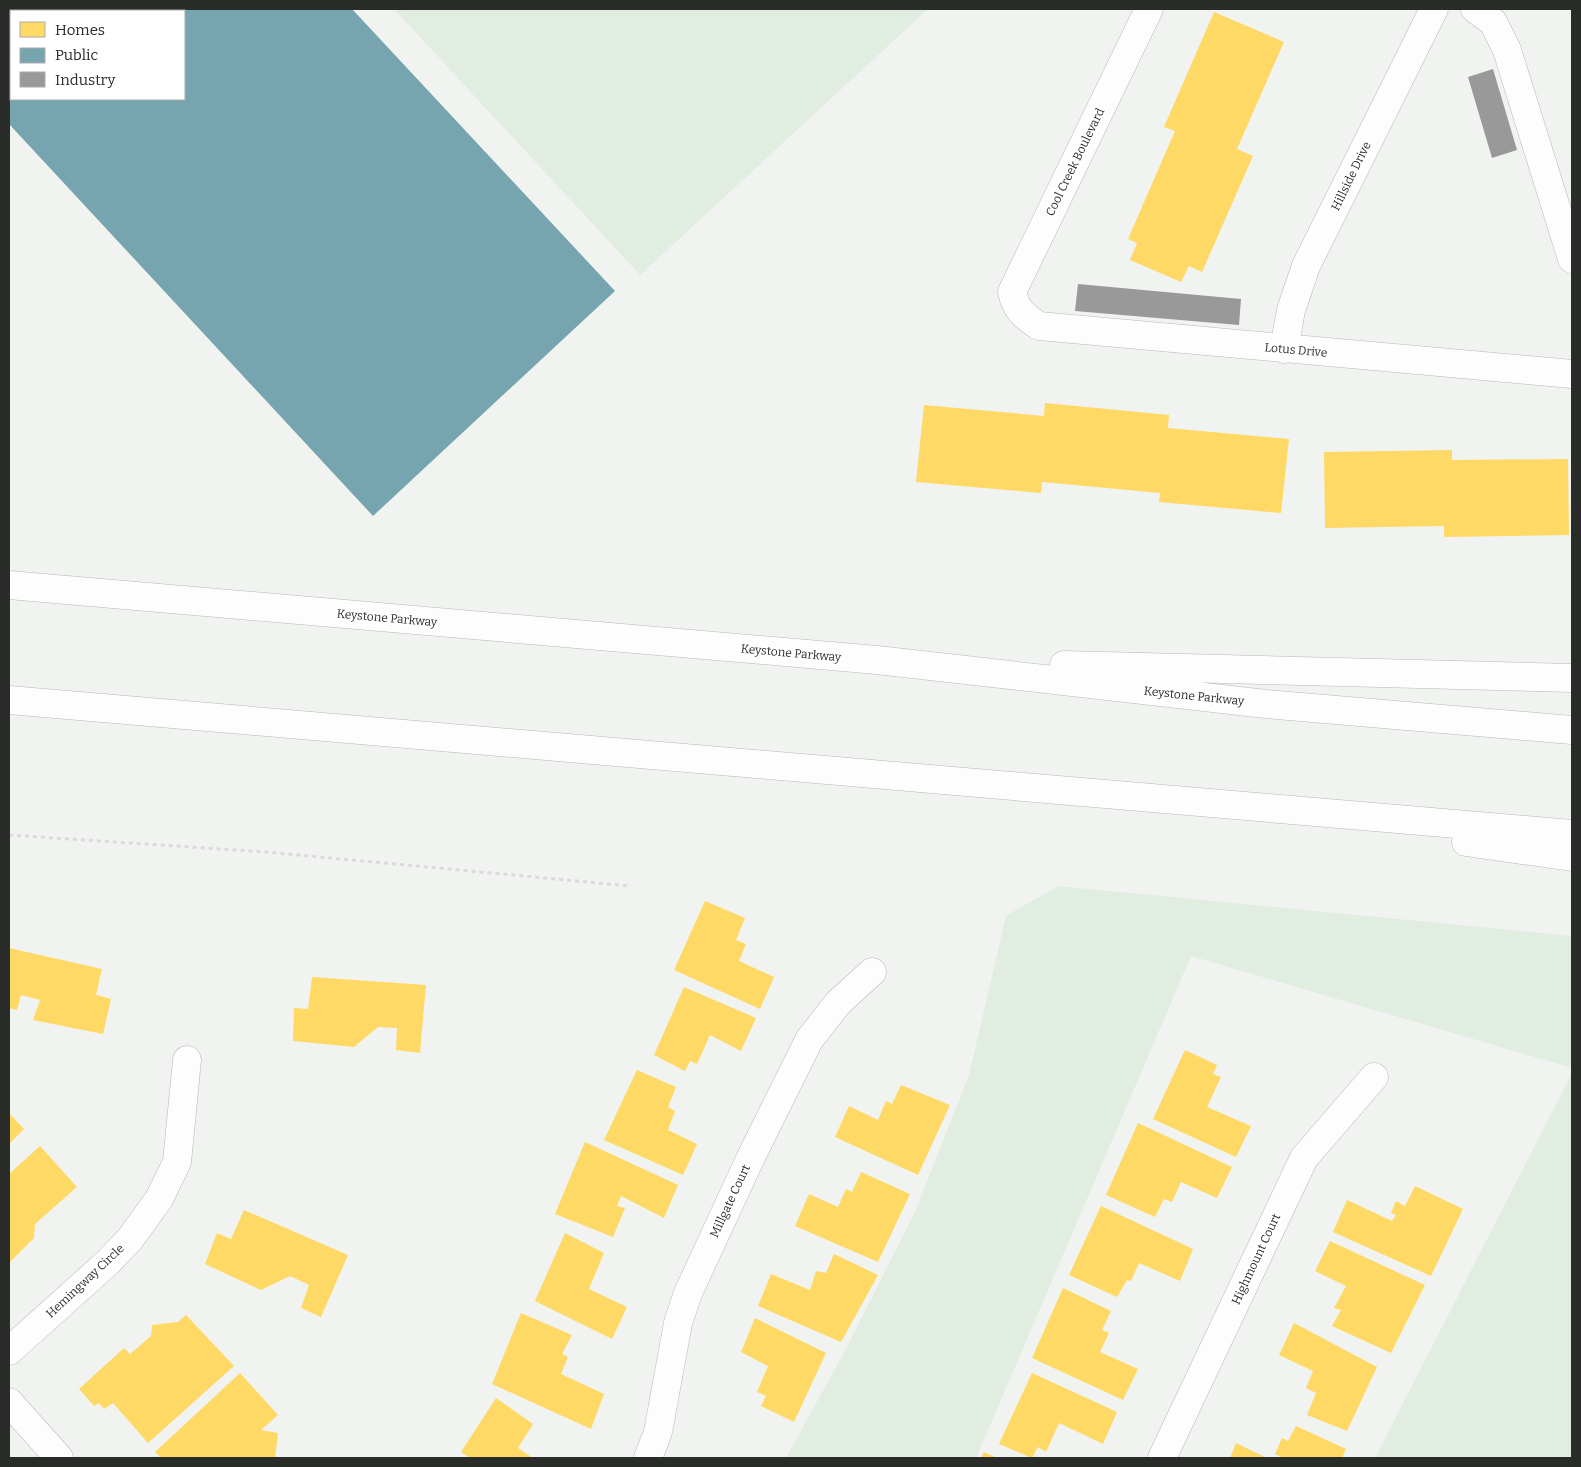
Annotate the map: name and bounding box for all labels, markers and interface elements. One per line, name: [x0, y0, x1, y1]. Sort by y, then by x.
legend: [10, 10, 185, 100]
text: Homes: [55, 21, 105, 39]
text: Public: [55, 46, 99, 64]
text: Industry: [55, 71, 115, 89]
street label: Cool Creek Boulevard: [1043, 106, 1107, 218]
street label: Hillside Drive: [1328, 139, 1374, 213]
street label: Lotus Drive: [1264, 340, 1328, 360]
street label: Keystone Parkway: [336, 607, 438, 629]
street label: Keystone Parkway: [740, 642, 842, 664]
street label: Keystone Parkway: [1143, 684, 1246, 708]
street label: Millgate Court: [707, 1162, 753, 1240]
street label: Highmount Court: [1229, 1211, 1283, 1307]
street label: Hemingway Circle: [43, 1241, 127, 1321]

